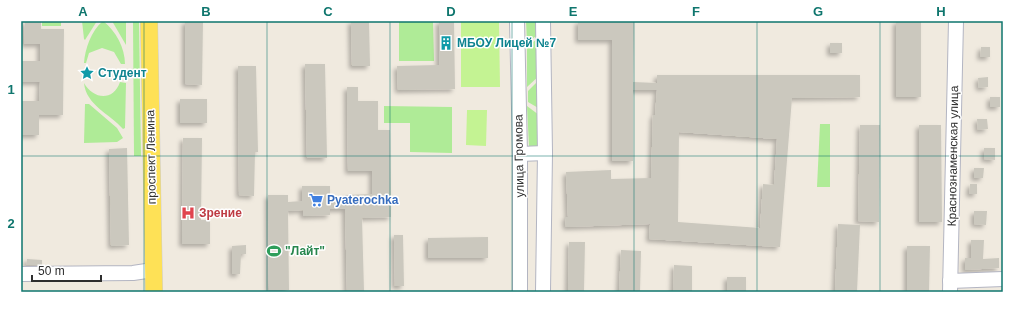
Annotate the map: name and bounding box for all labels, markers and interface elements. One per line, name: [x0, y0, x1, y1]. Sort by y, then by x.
text: A: [78, 4, 88, 19]
text: B: [201, 4, 211, 19]
text: C: [323, 4, 333, 19]
text: D: [446, 4, 456, 19]
text: E: [569, 4, 578, 19]
text: F: [692, 4, 700, 19]
text: G: [813, 4, 823, 19]
text: H: [936, 4, 946, 19]
building icon: МБОУ Лицей №7: [438, 35, 454, 51]
place label: МБОУ Лицей №7: [457, 36, 556, 50]
place icon: Студент: [79, 65, 95, 81]
place label: Студент: [98, 66, 147, 80]
text: 1: [7, 82, 15, 97]
street label: Краснознаменская улица: [945, 85, 961, 227]
street label: проспект Ленина: [143, 109, 159, 204]
street label: улица Громова: [511, 114, 527, 198]
supermarket icon: Pyaterochka: [308, 192, 324, 208]
place label: Pyaterochka: [327, 193, 399, 207]
hospital icon: Зрение: [180, 205, 196, 221]
place label: Зрение: [199, 206, 242, 220]
text: 2: [7, 216, 15, 231]
sports icon: "Лайт": [266, 243, 282, 259]
place label: "Лайт": [285, 244, 325, 258]
scale bar: [32, 257, 101, 283]
text: 50 m: [38, 264, 65, 278]

